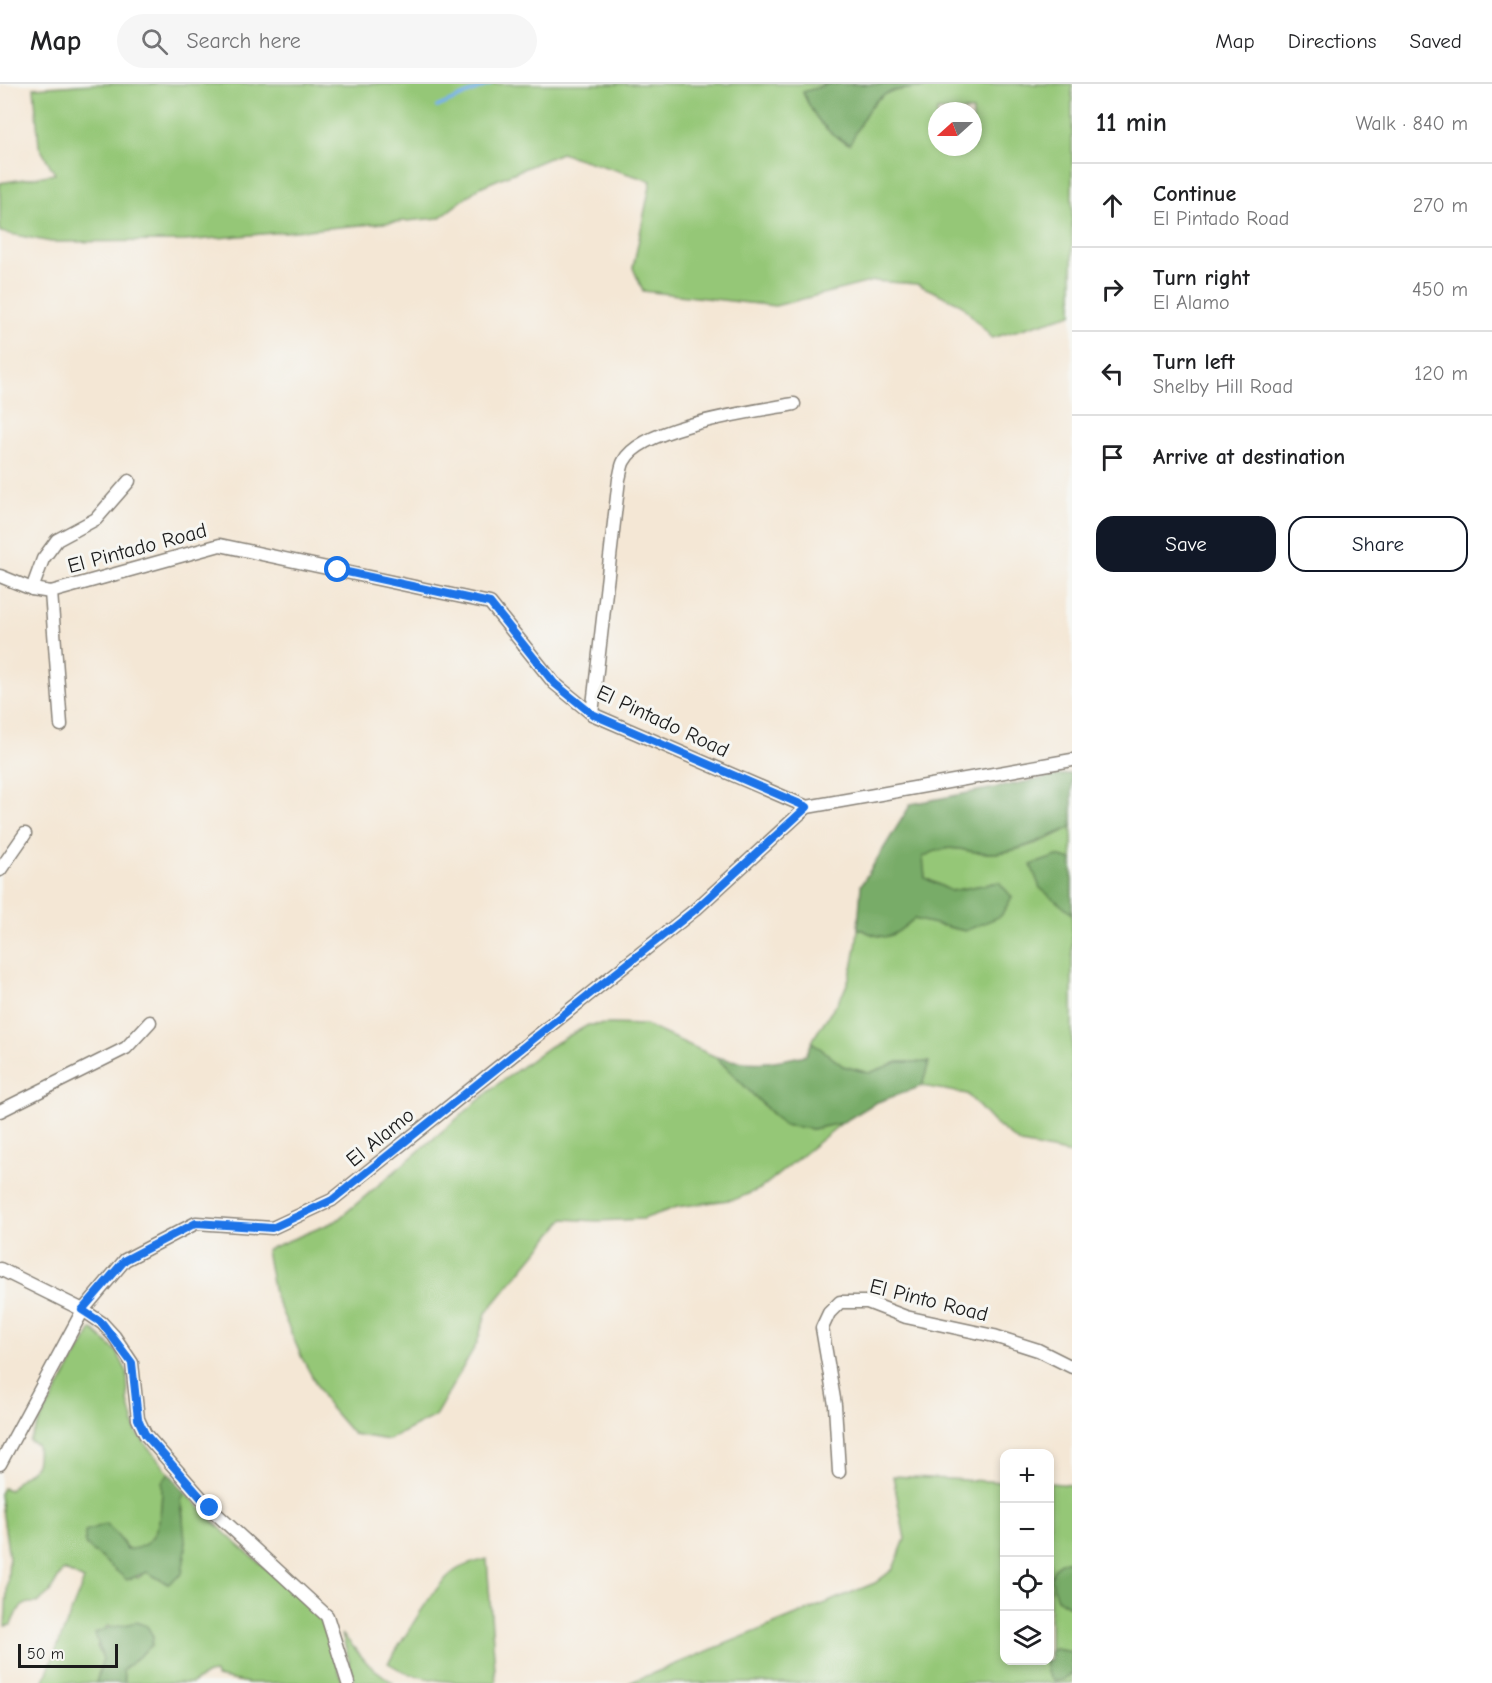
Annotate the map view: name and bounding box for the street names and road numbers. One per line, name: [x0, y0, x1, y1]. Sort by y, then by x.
street label: El Pintado Road: [65, 518, 209, 578]
street label: El Pintado Road: [593, 680, 733, 762]
street label: El Alamo: [341, 1102, 419, 1172]
street label: El Pinto Road: [867, 1274, 991, 1326]

